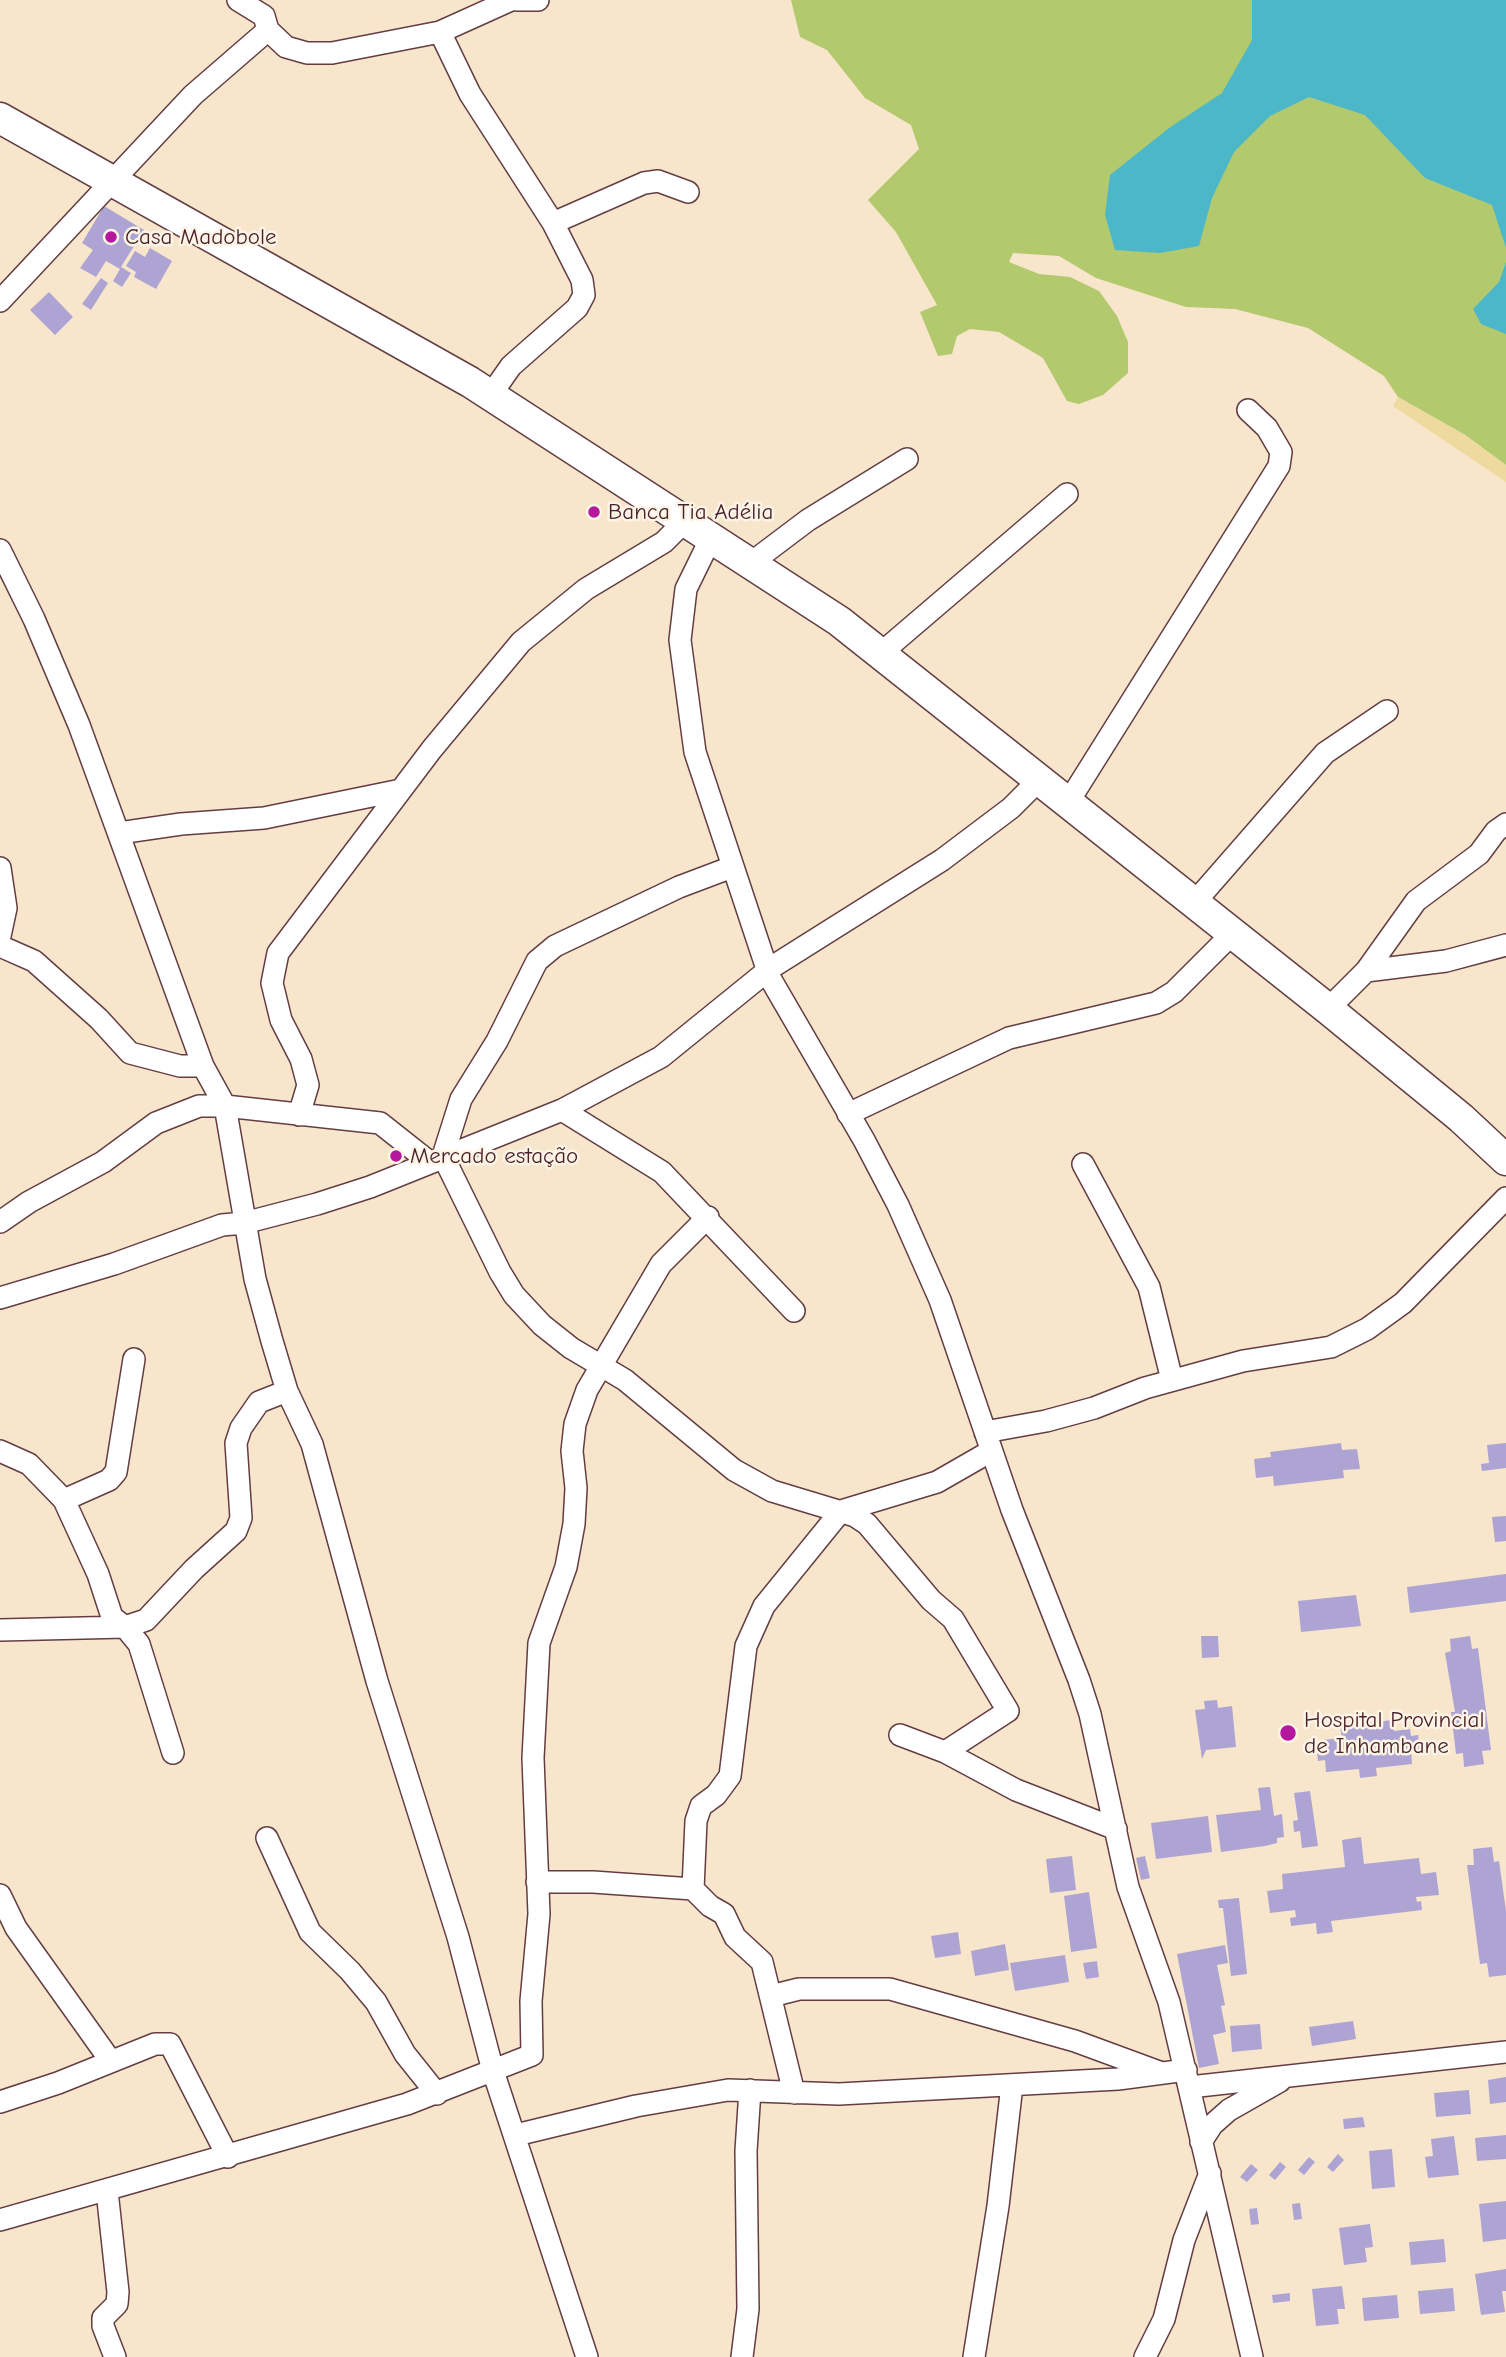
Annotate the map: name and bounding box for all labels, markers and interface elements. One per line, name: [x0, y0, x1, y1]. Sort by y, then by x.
place label: Casa Madobole: [125, 223, 277, 251]
marker: Casa Madobole: [103, 229, 119, 245]
place label: Banca Tia Adélia: [608, 498, 773, 526]
marker: Banca Tia Adélia: [586, 504, 602, 520]
place label: Mercado estação: [410, 1142, 578, 1170]
marker: Mercado estação: [388, 1148, 404, 1164]
place label: Hospital Provincial de Inhambane: [1304, 1706, 1484, 1760]
marker: Hospital Provincial de Inhambane: [1278, 1723, 1298, 1743]

